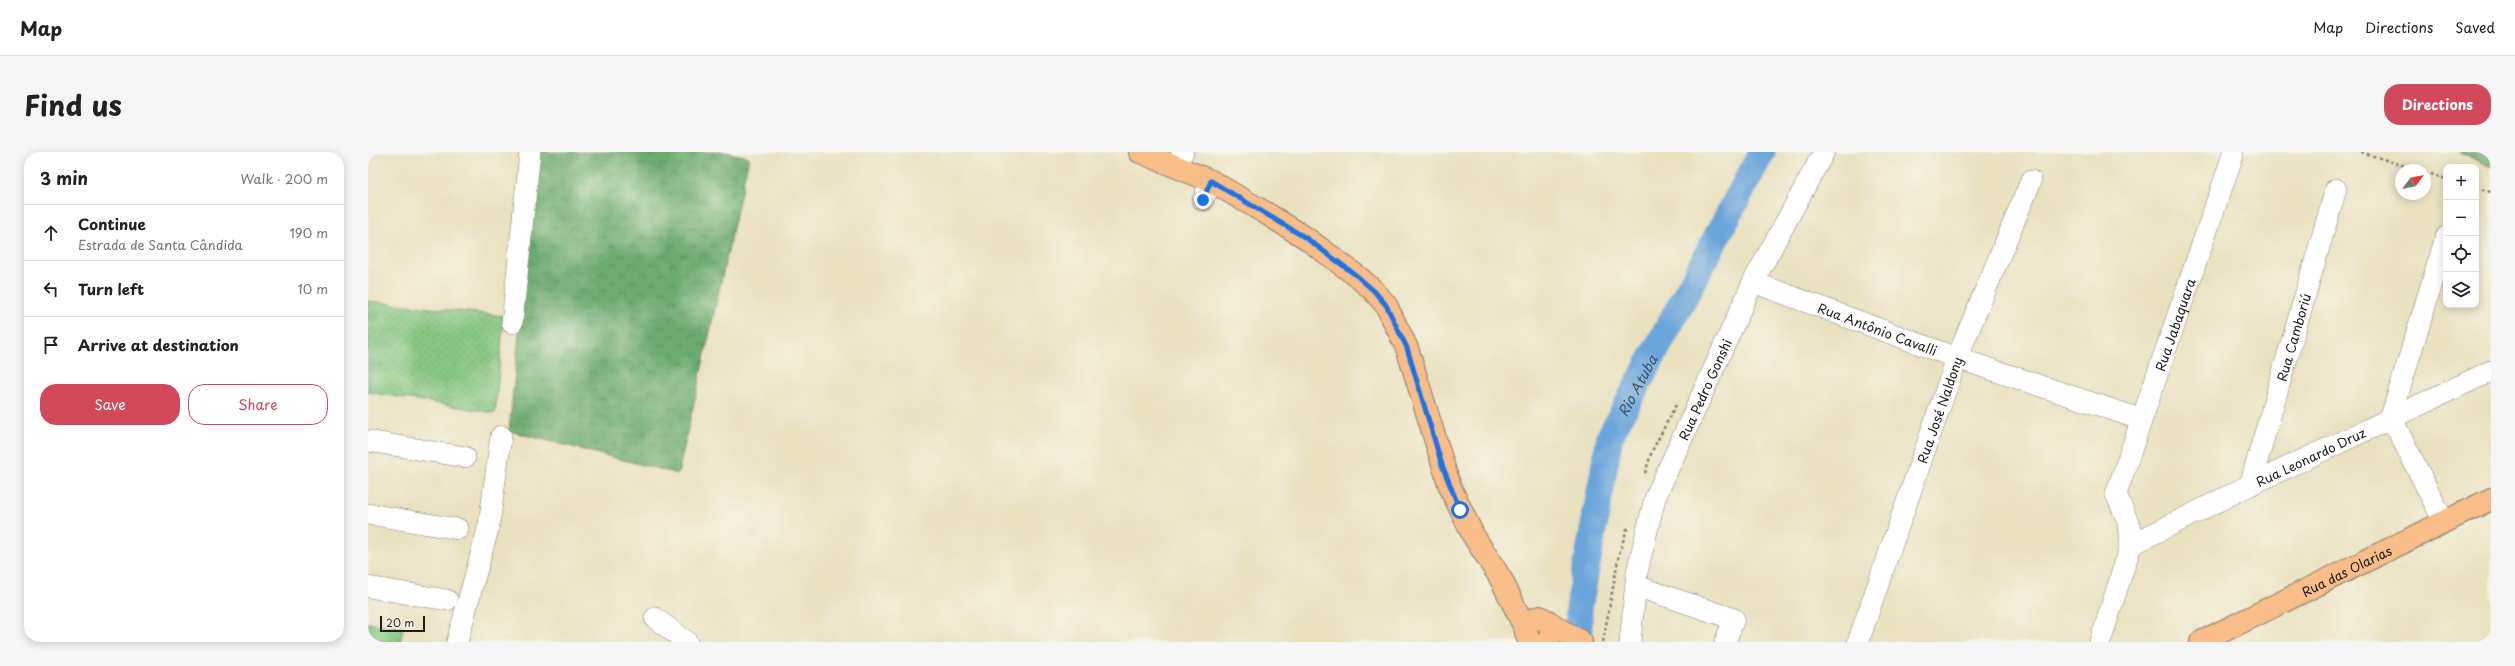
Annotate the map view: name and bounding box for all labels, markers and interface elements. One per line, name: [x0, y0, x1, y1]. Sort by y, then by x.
text: Map: [20, 14, 62, 42]
text: Map: [2313, 17, 2343, 38]
text: Directions: [2365, 17, 2433, 38]
text: Saved: [2455, 17, 2495, 38]
text: Find us: [24, 83, 122, 126]
button: Directions: [2384, 84, 2491, 125]
north arrow: [2395, 164, 2431, 200]
map controls: [2443, 164, 2479, 308]
button: +: [2443, 164, 2479, 200]
text: 3 min: [40, 165, 88, 191]
text: Walk · 200 m: [240, 169, 328, 188]
route end: [1194, 191, 1212, 209]
button: −: [2443, 200, 2479, 236]
text: Continue: [78, 212, 146, 235]
icon: ahead: [40, 222, 62, 244]
text: 190 m: [289, 223, 328, 242]
text: Estrada de Santa Cândida: [78, 235, 243, 254]
button: locate: [2443, 236, 2479, 272]
button: layers: [2443, 272, 2479, 308]
street label: Rua Jabaquara: [2150, 275, 2200, 373]
text: Turn left: [78, 277, 144, 300]
icon: left: [40, 278, 62, 300]
text: 10 m: [298, 279, 328, 298]
street label: Rua Camboriú: [2271, 291, 2315, 383]
street label: Rua Antônio Cavalli: [1815, 298, 1940, 359]
text: Arrive at destination: [78, 333, 239, 356]
icon: arrive: [40, 334, 62, 356]
street label: Rua Pedro Gonshi: [1673, 335, 1736, 443]
water label: Rio Atuba: [1612, 350, 1663, 420]
street label: Rua José Naldony: [1912, 354, 1966, 466]
button: Save: [40, 384, 180, 425]
button: Share: [188, 384, 328, 425]
street label: Rua Leonardo Druz: [2252, 422, 2368, 491]
route start: [1451, 501, 1469, 519]
street label: Rua das Olarias: [2298, 540, 2395, 601]
scale bar: [380, 614, 425, 633]
text: 20 m: [386, 614, 414, 631]

